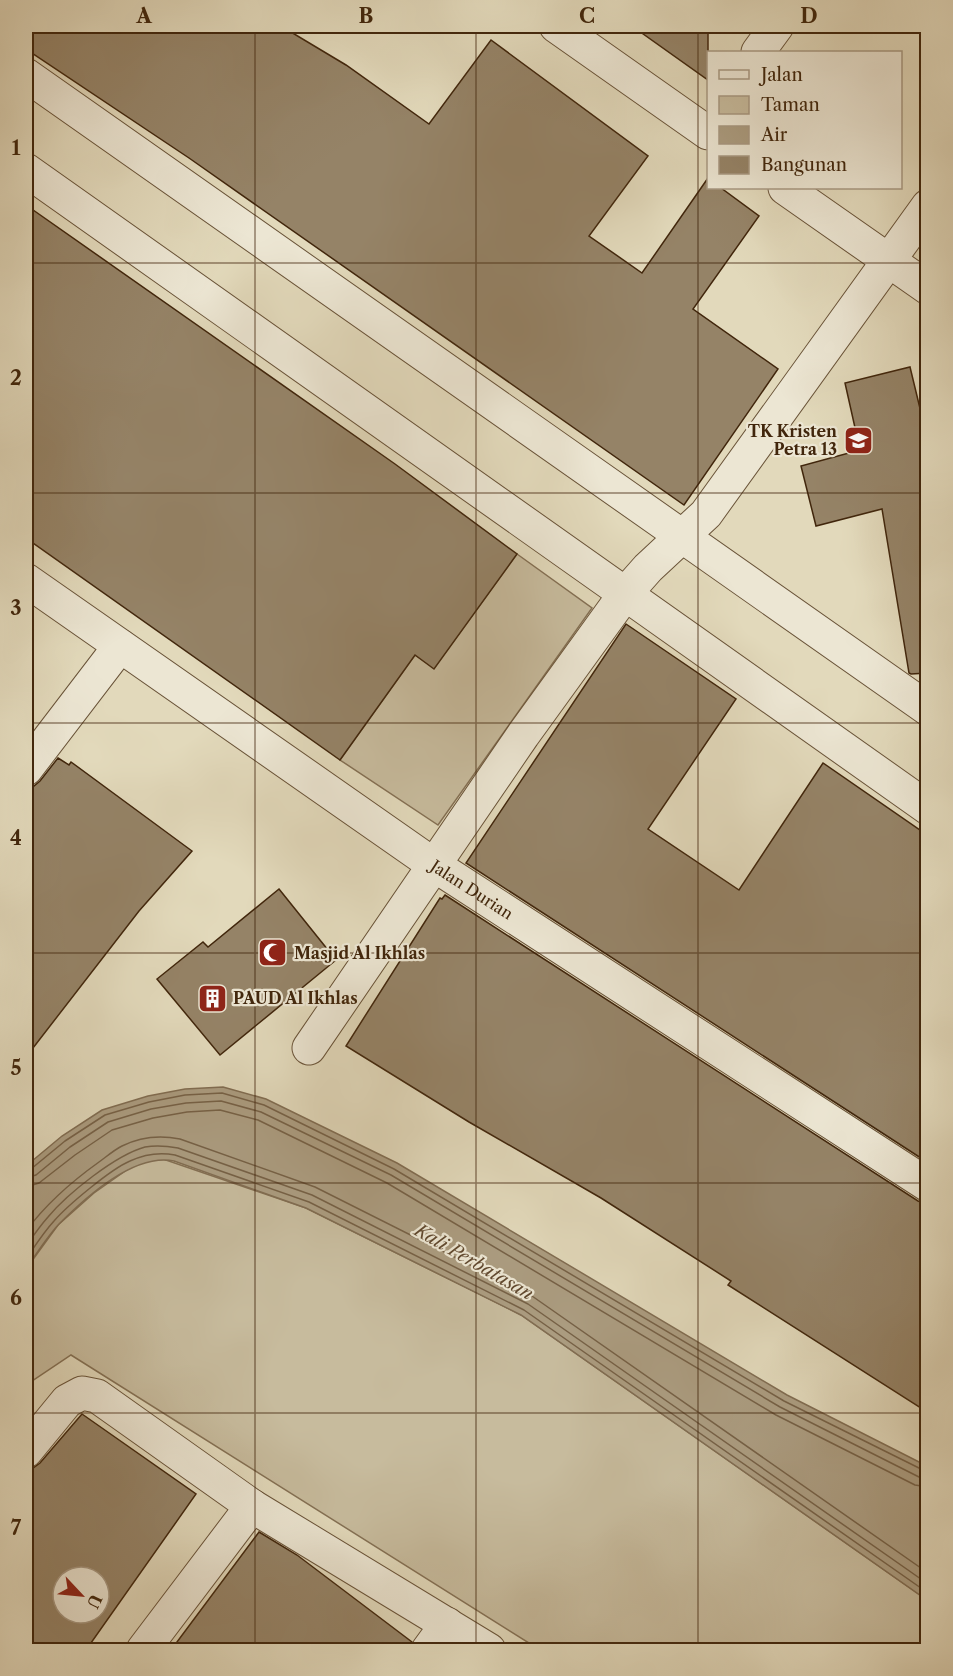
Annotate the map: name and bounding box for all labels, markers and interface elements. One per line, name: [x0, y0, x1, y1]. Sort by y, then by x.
text: A: [135, 4, 152, 28]
text: B: [359, 4, 374, 28]
text: C: [579, 4, 595, 28]
text: D: [800, 4, 818, 28]
legend: [707, 51, 902, 189]
text: Jalan: [758, 64, 803, 86]
text: Taman: [761, 94, 820, 116]
text: Air: [760, 124, 788, 146]
text: 1: [12, 136, 21, 160]
text: Bangunan: [761, 154, 847, 176]
text: 2: [10, 366, 22, 390]
place label: TK Kristen Petra 13: [748, 421, 837, 459]
school or university icon: TK Kristen Petra 13: [842, 424, 874, 456]
text: 3: [10, 596, 22, 620]
text: 4: [10, 826, 22, 850]
street label: Jalan Durian: [424, 854, 517, 924]
mosque icon: Masjid Al Ikhlas: [257, 937, 289, 969]
place label: Masjid Al Ikhlas: [294, 943, 425, 963]
building icon: PAUD Al Ikhlas: [196, 982, 228, 1014]
place label: PAUD Al Ikhlas: [233, 988, 358, 1008]
text: 5: [10, 1056, 22, 1080]
water label: Kali Perbatasan: [409, 1218, 537, 1305]
text: 6: [10, 1286, 22, 1310]
text: 7: [11, 1516, 22, 1540]
north arrow: [51, 1565, 111, 1625]
text: U: [83, 1591, 106, 1612]

